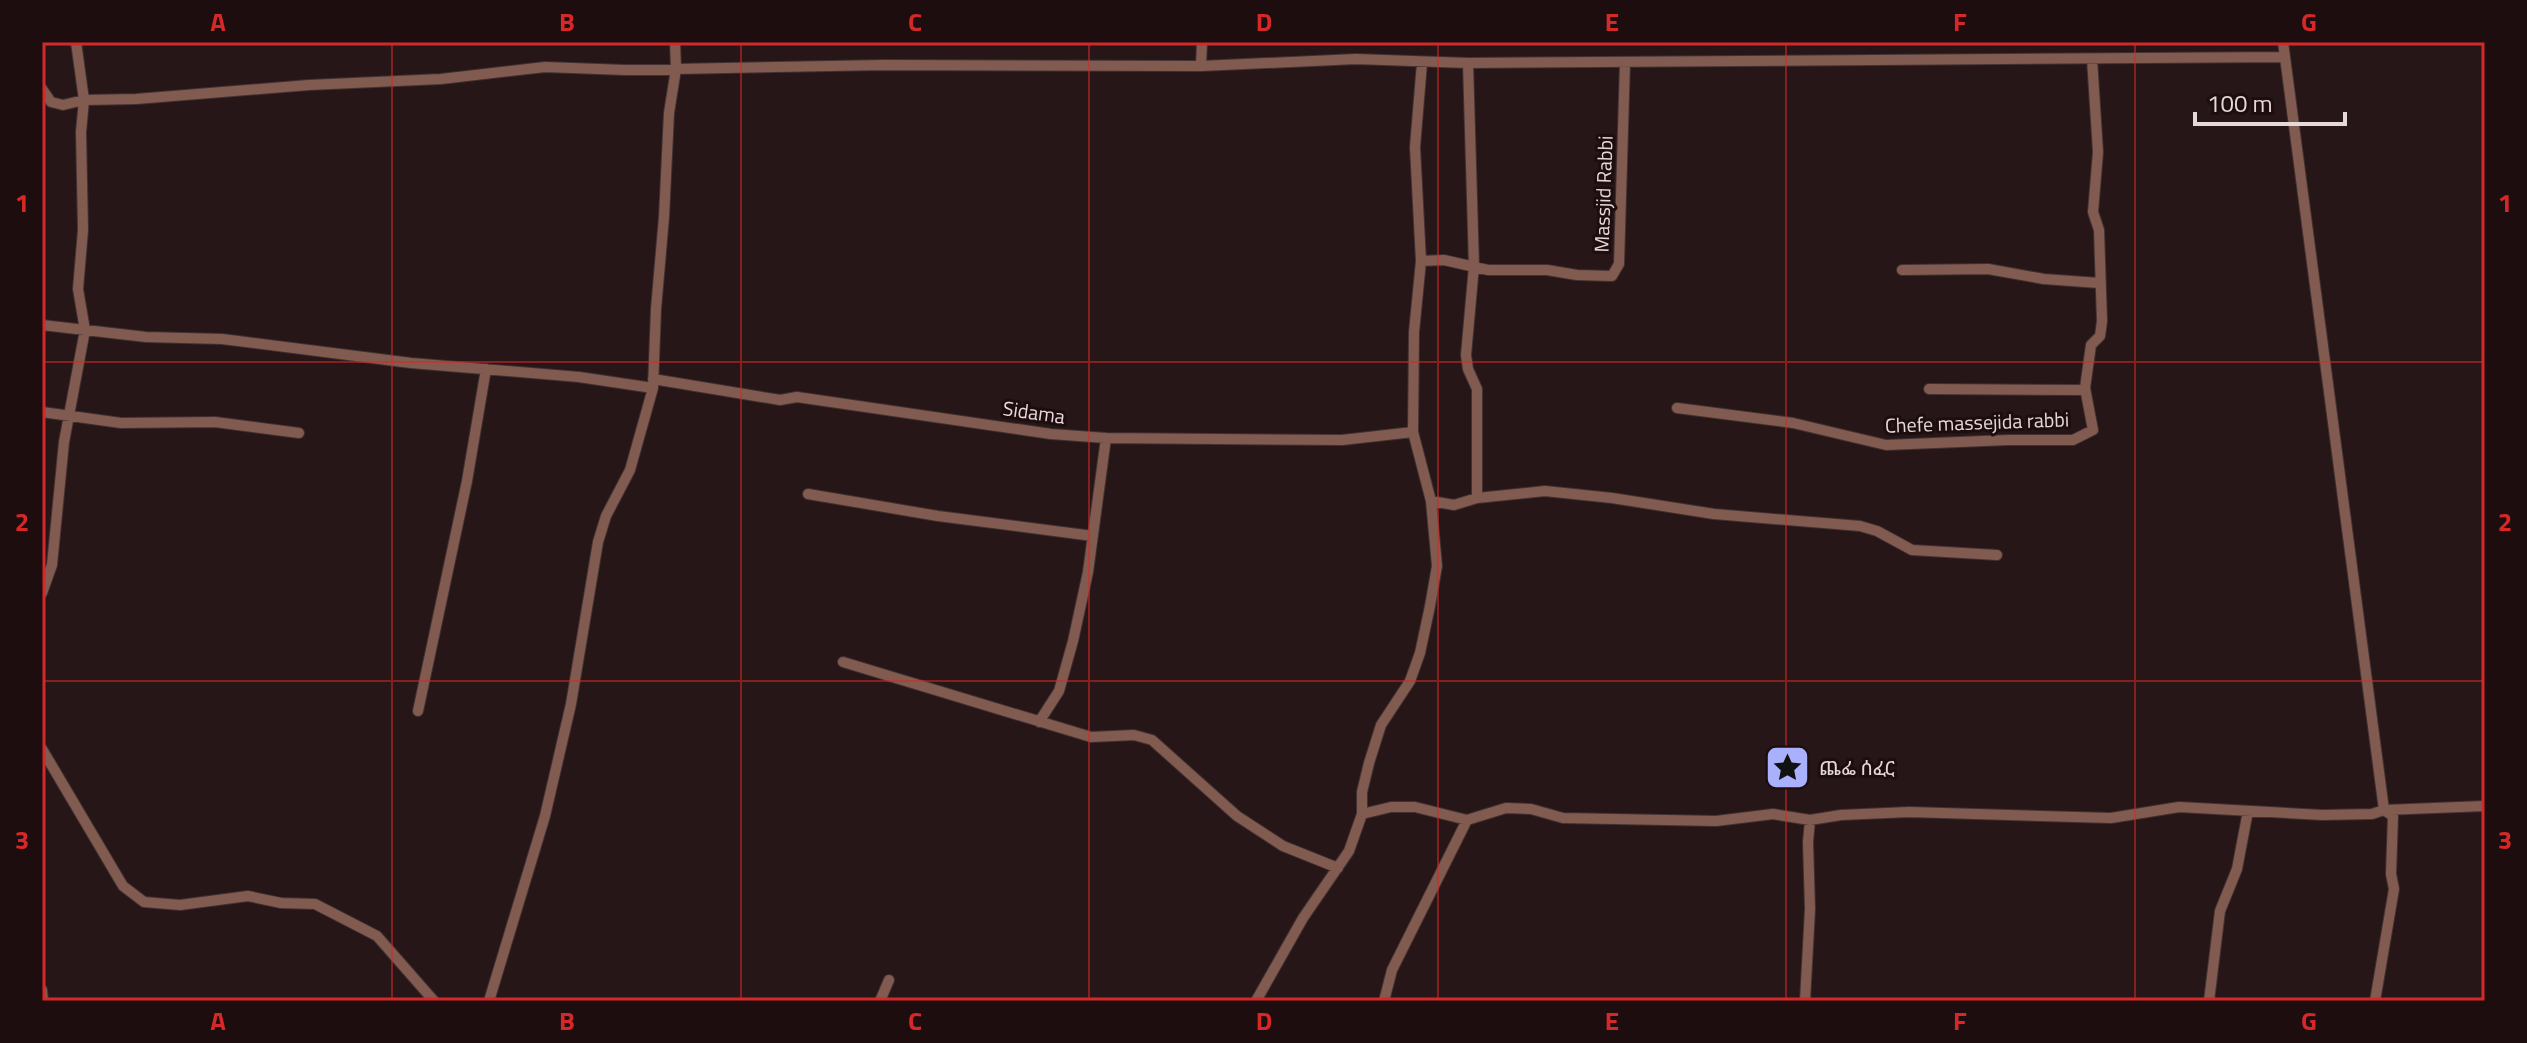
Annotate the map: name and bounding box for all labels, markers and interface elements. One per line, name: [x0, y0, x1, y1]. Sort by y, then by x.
text: A: [210, 2, 226, 41]
text: B: [559, 2, 575, 41]
text: C: [908, 2, 922, 41]
text: D: [1256, 2, 1272, 41]
text: E: [1605, 2, 1619, 41]
text: F: [1953, 2, 1967, 41]
text: G: [2301, 2, 2317, 41]
scale bar: [2195, 76, 2345, 126]
text: 100 m: [2207, 85, 2273, 121]
street label: Massjid Rabbi: [1585, 135, 1621, 253]
text: 1: [15, 183, 29, 222]
text: 1: [2498, 183, 2512, 222]
street label: Sidama: [1001, 392, 1067, 432]
street label: Chefe massejida rabbi: [1884, 403, 2070, 441]
text: 2: [15, 502, 29, 541]
text: 2: [2498, 502, 2512, 541]
place icon: ጨፌ ሰፈር: [1764, 743, 1812, 791]
place label: ጨፌ ሰፈር: [1819, 752, 1895, 783]
text: 3: [15, 820, 29, 859]
text: 3: [2498, 820, 2512, 859]
text: A: [210, 1001, 226, 1040]
text: B: [559, 1001, 575, 1040]
text: C: [908, 1001, 922, 1040]
text: D: [1256, 1001, 1272, 1040]
text: E: [1605, 1001, 1619, 1040]
text: F: [1953, 1001, 1967, 1040]
text: G: [2301, 1001, 2317, 1040]

